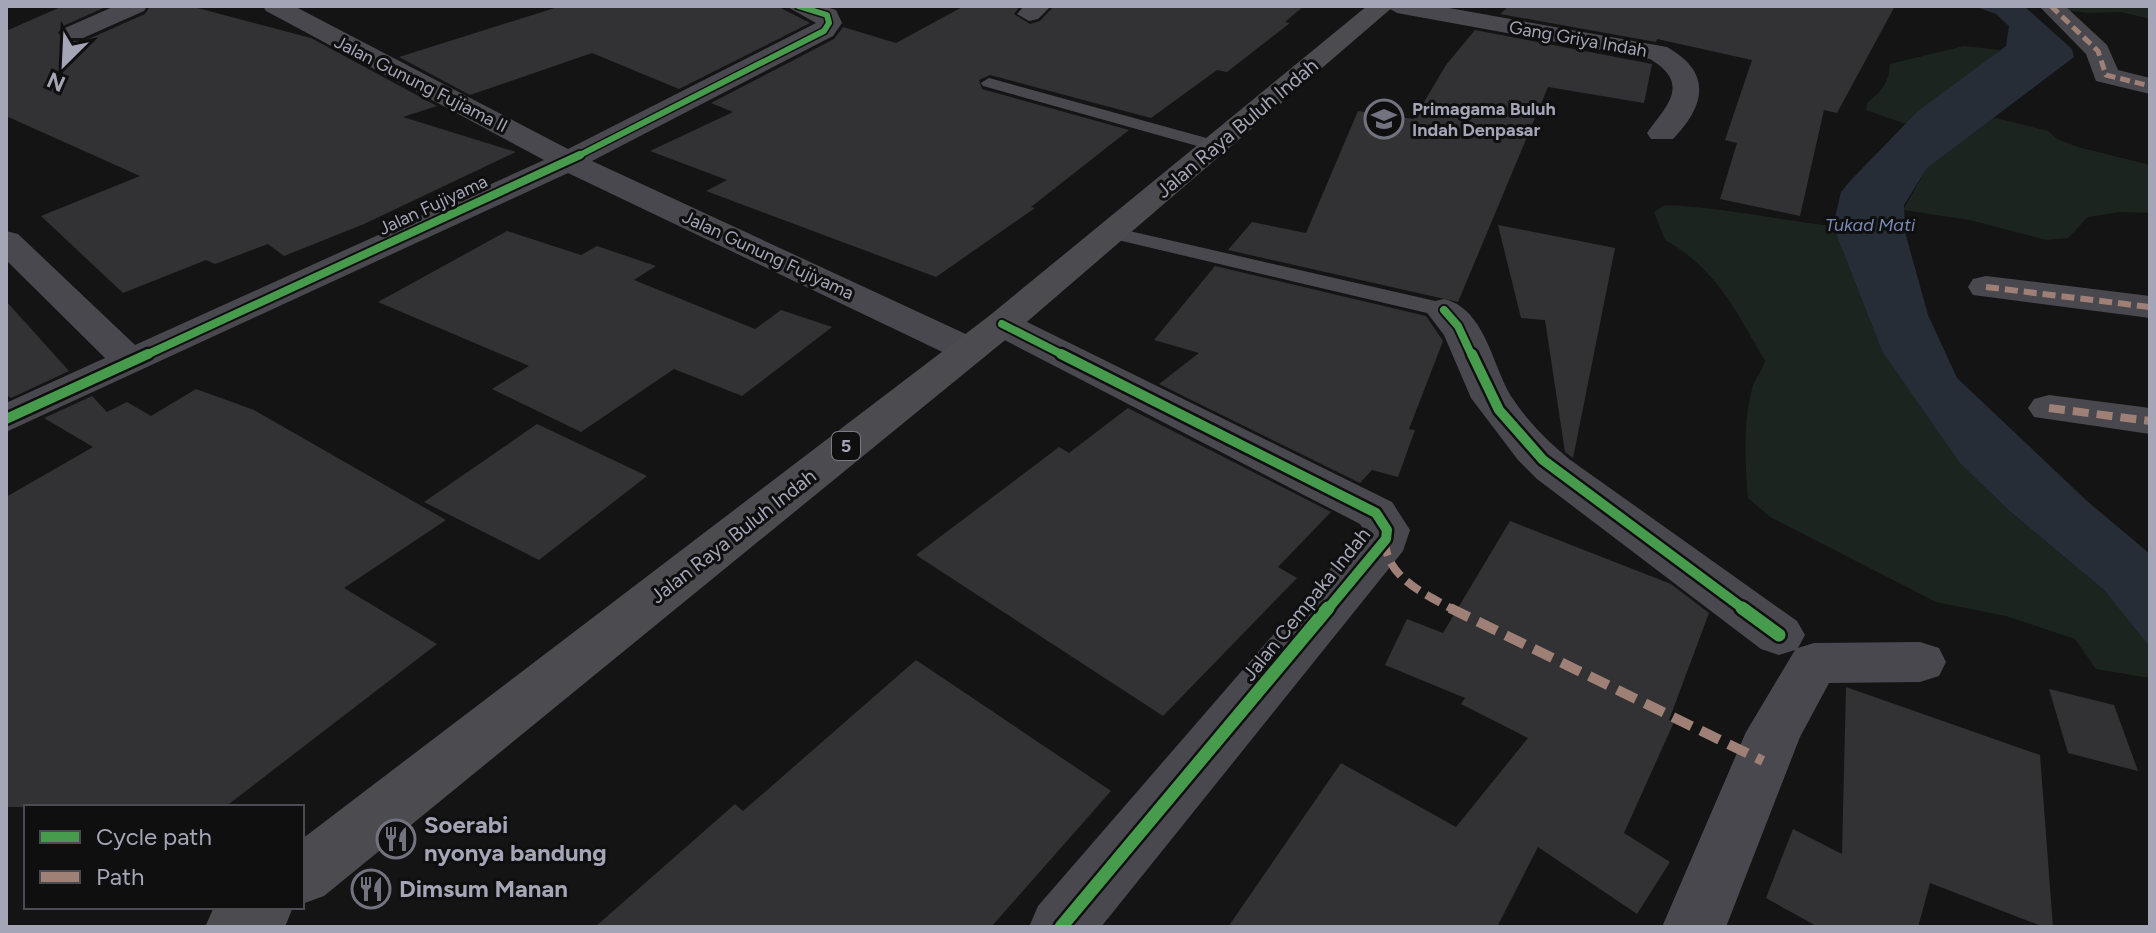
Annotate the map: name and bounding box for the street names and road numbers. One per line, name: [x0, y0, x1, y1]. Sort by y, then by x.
street label: Gang Griya Indah: [1507, 16, 1649, 62]
street label: Jalan Gunung Fujiama II: [331, 31, 511, 137]
street label: Jalan Raya Buluh Indah: [1151, 53, 1323, 203]
street label: Jalan Fujiyama: [375, 170, 491, 240]
street label: Jalan Gunung Fujiyama: [679, 206, 857, 304]
road number: 5: [832, 432, 860, 460]
street label: Jalan Raya Buluh Indah: [645, 464, 821, 608]
street label: Jalan Cempaka Indah: [1237, 523, 1375, 685]

